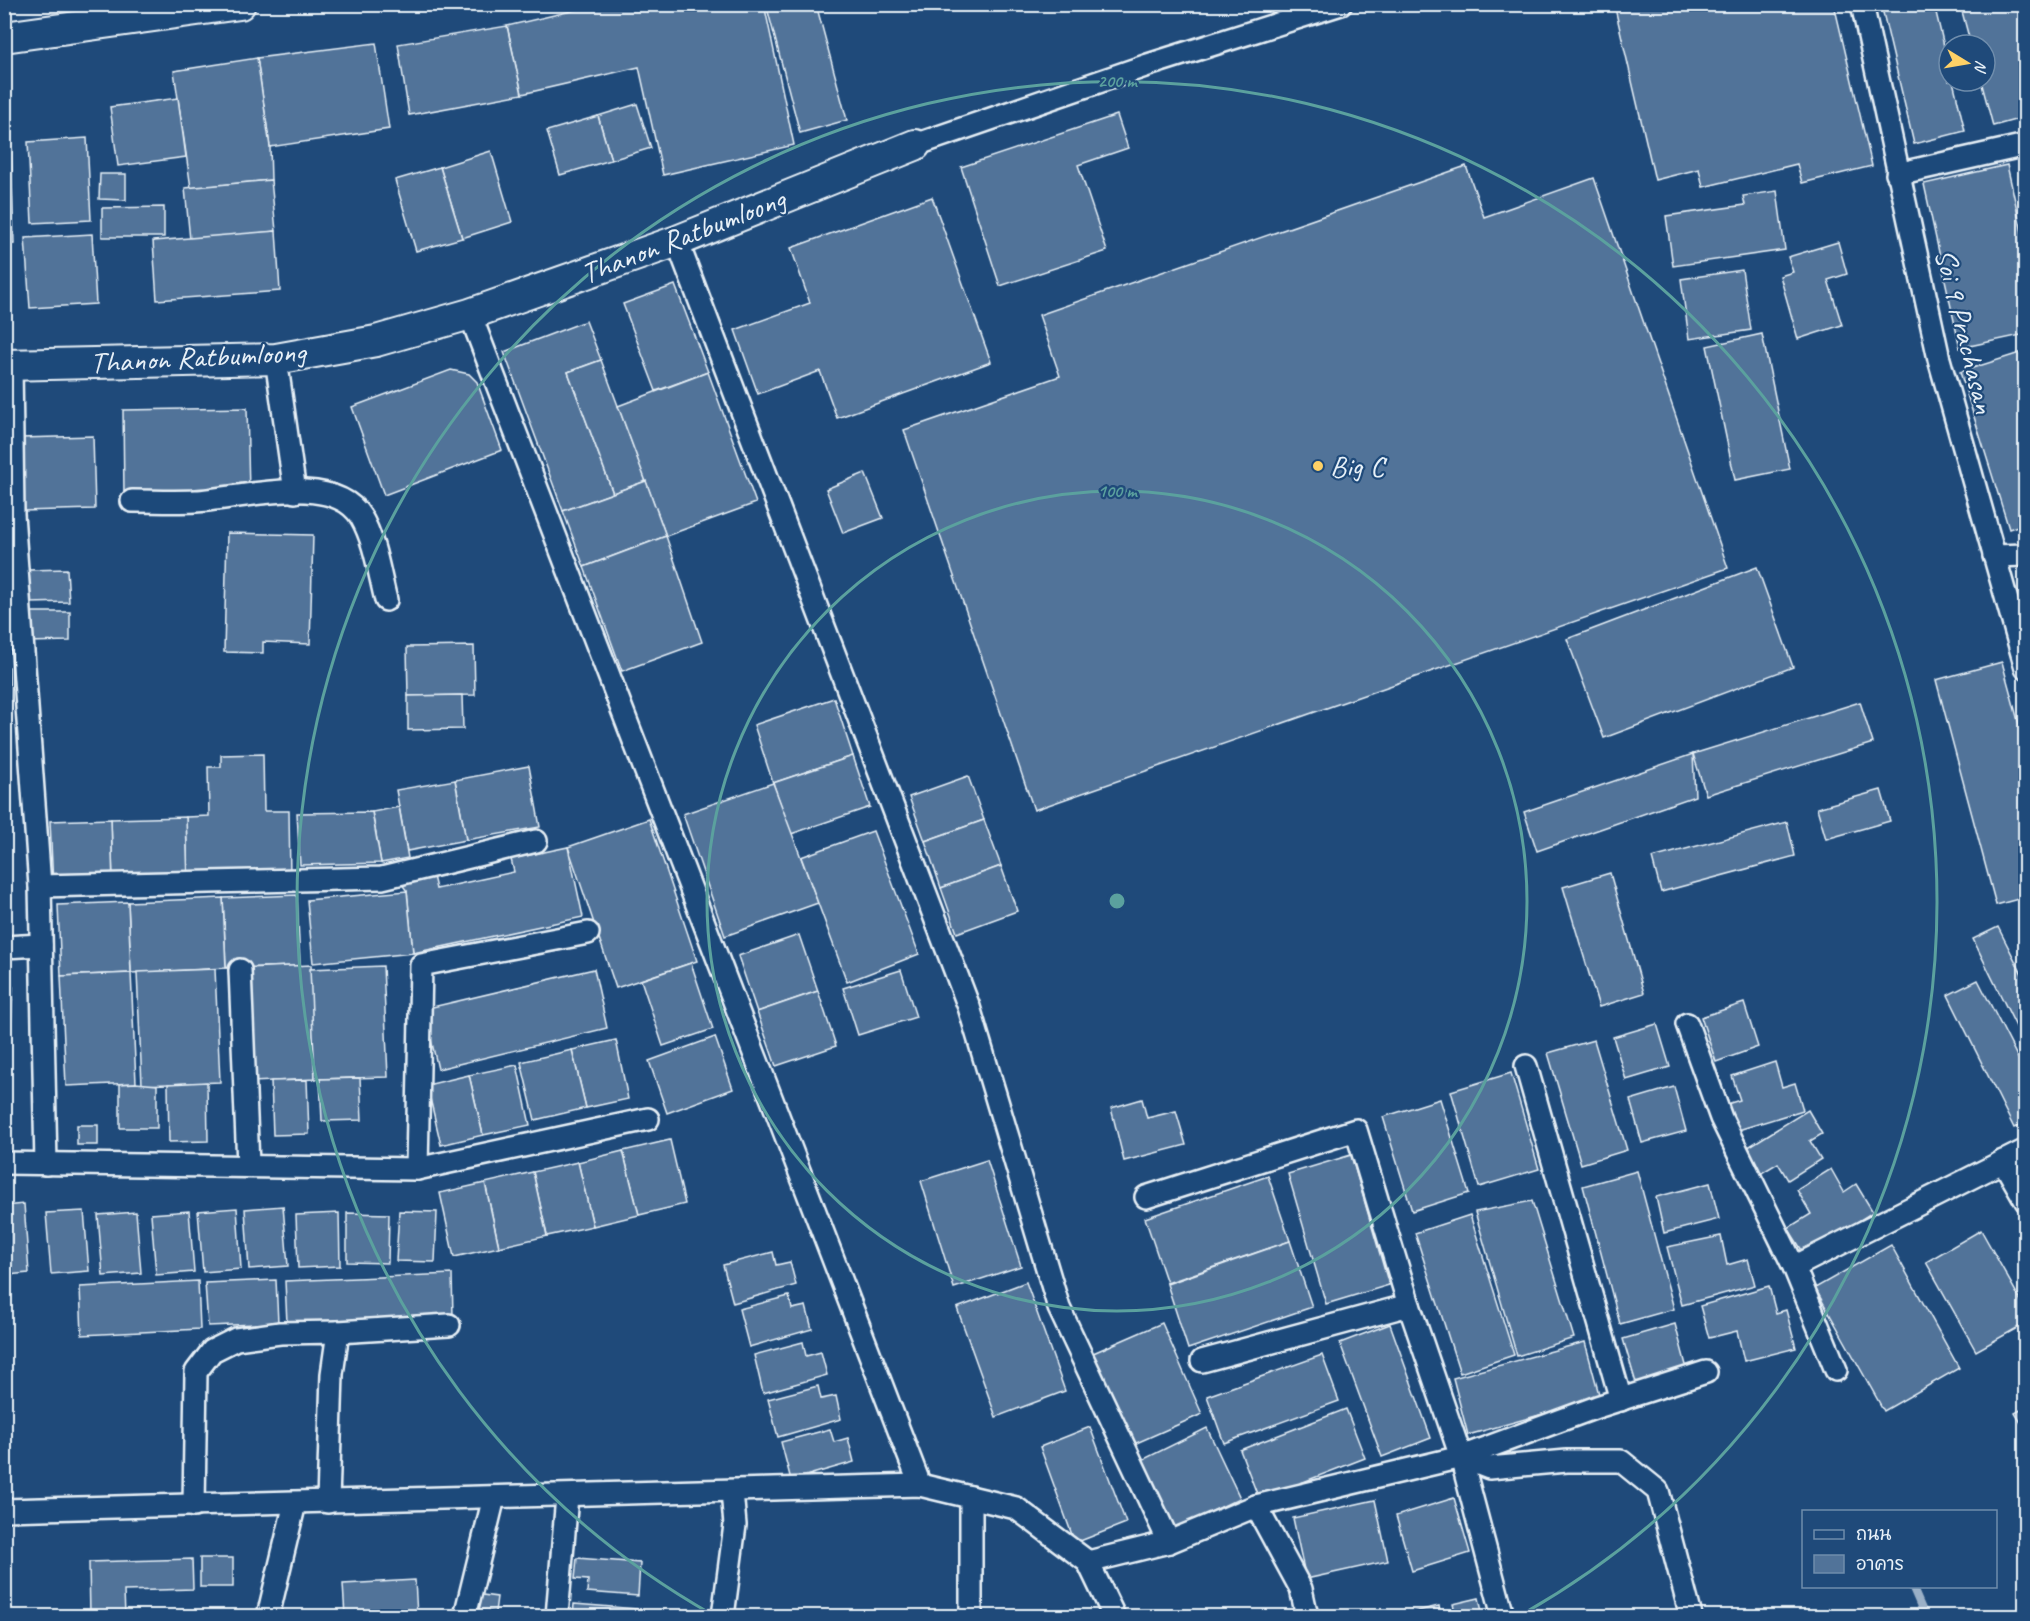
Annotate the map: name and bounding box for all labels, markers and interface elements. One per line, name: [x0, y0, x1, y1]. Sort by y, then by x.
north arrow: [1937, 33, 1997, 93]
text: N: [1969, 59, 1992, 75]
text: 200 m: [1098, 70, 1138, 92]
street label: Thanon Ratbumloong: [576, 179, 793, 292]
street label: Soi 9 Prachasan: [1926, 245, 2004, 418]
street label: Thanon Ratbumloong: [89, 332, 309, 382]
place label: Big C: [1330, 447, 1387, 485]
marker: Big C: [1311, 459, 1325, 473]
text: 100 m: [1098, 480, 1138, 502]
centre of rings: [1107, 891, 1127, 911]
legend: [1802, 1510, 1997, 1588]
text: ถนน: [1856, 1523, 1891, 1545]
text: อาคาร: [1856, 1553, 1904, 1575]

